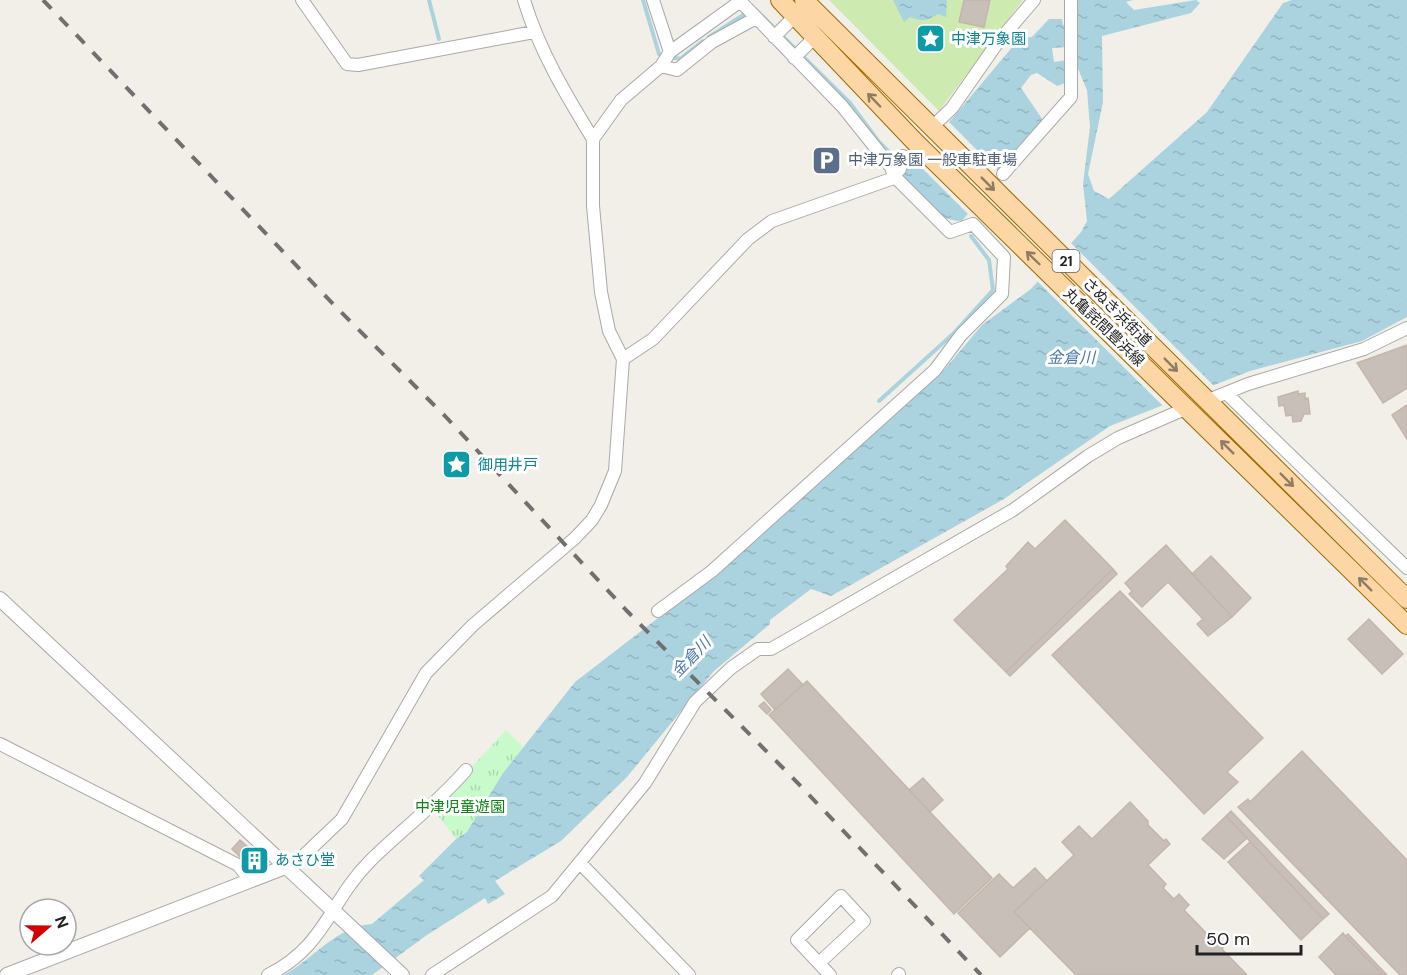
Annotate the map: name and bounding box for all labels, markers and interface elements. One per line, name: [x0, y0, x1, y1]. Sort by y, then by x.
place icon: 中津万象園: [914, 23, 946, 55]
place label: 中津万象園: [951, 29, 1026, 49]
one-way arrow: [867, 92, 882, 107]
parking icon: 中津万象園 一般車駐車場: [811, 144, 843, 176]
place label: 中津万象園 一般車駐車場: [848, 150, 1017, 170]
one-way arrow: [980, 176, 995, 191]
one-way arrow: [1025, 250, 1040, 265]
road number: 21: [1052, 250, 1080, 272]
street label: さぬき浜街道: [1078, 273, 1156, 351]
street label: 丸亀詫間豊浜線: [1059, 283, 1149, 371]
water label: 金倉川: [1047, 347, 1097, 368]
one-way arrow: [1164, 358, 1179, 373]
one-way arrow: [1219, 440, 1234, 455]
place icon: 御用井戸: [441, 449, 473, 481]
place label: 御用井戸: [478, 455, 538, 475]
one-way arrow: [1280, 472, 1294, 487]
one-way arrow: [1358, 577, 1373, 592]
water label: 金倉川: [667, 631, 717, 682]
park label: 中津児童遊園: [415, 797, 505, 817]
building icon: あさひ堂: [238, 844, 270, 876]
place label: あさひ堂: [275, 850, 335, 870]
north arrow: [18, 897, 78, 957]
text: N: [50, 913, 73, 931]
scale bar: [1197, 918, 1300, 956]
text: 50 m: [1206, 927, 1250, 951]

